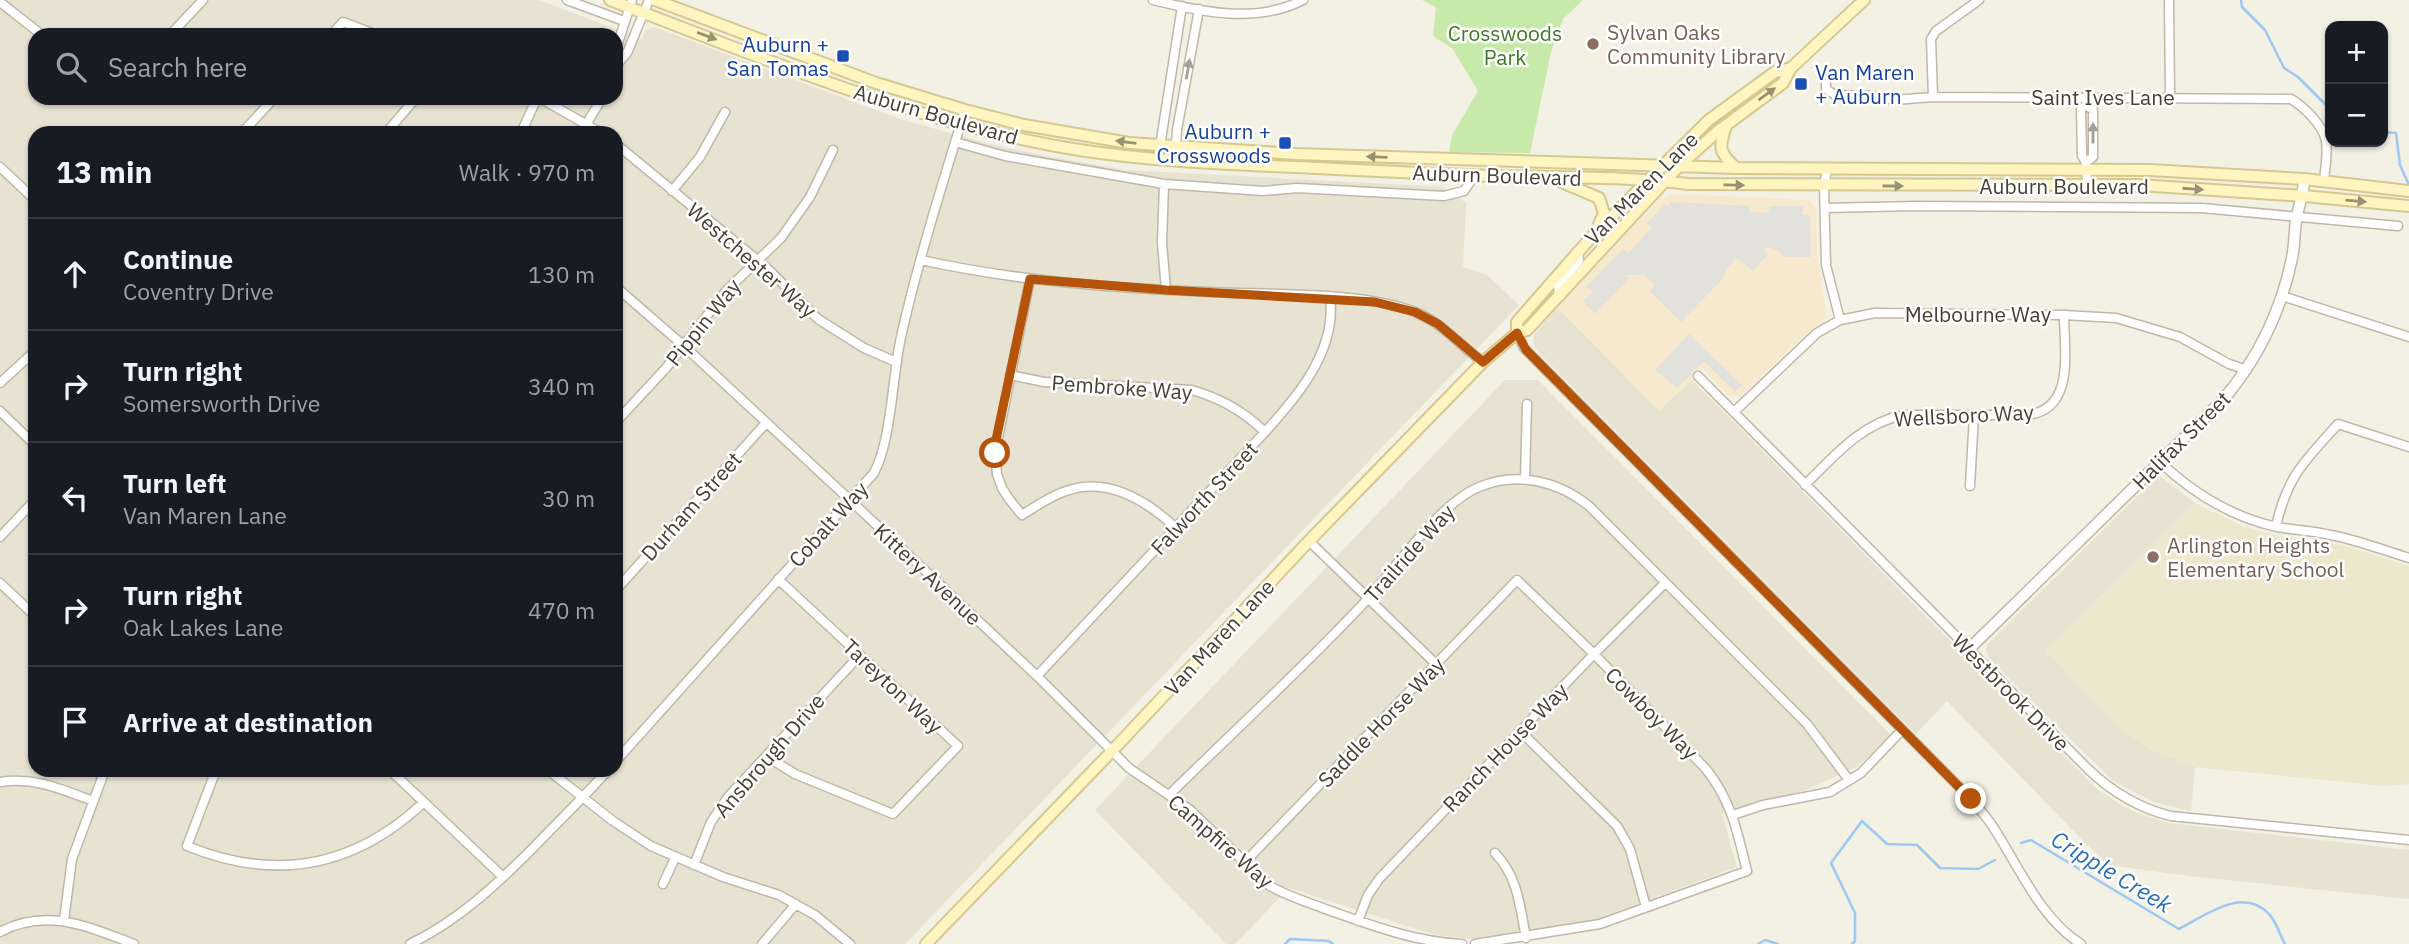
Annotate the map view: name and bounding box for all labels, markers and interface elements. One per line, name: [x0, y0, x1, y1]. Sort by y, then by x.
place label: Sylvan Oaks Community Library: [1607, 18, 1786, 70]
park label: Crosswoods Park: [1448, 19, 1562, 71]
map controls: [2325, 21, 2388, 147]
button: +: [2325, 21, 2388, 84]
search box: [28, 28, 623, 105]
place label: Auburn + San Tomas: [727, 30, 829, 82]
one-way arrow: [697, 31, 718, 42]
marker: Sylvan Oaks Community Library: [1585, 36, 1601, 52]
icon: search: [52, 48, 90, 86]
marker: Auburn + San Tomas: [835, 48, 851, 64]
text: Search here: [108, 50, 247, 84]
one-way arrow: [1183, 58, 1194, 80]
place label: Van Maren + Auburn: [1815, 58, 1915, 110]
marker: Van Maren + Auburn: [1793, 76, 1809, 92]
street label: Auburn Boulevard: [851, 77, 1021, 151]
street label: Saint Ives Lane: [2031, 83, 2175, 111]
button: −: [2325, 84, 2388, 147]
one-way arrow: [1758, 88, 1776, 102]
place label: Auburn + Crosswoods: [1157, 117, 1271, 169]
one-way arrow: [2087, 122, 2099, 144]
street label: Van Maren Lane: [1578, 125, 1704, 251]
marker: Auburn + Crosswoods: [1277, 135, 1293, 151]
one-way arrow: [1114, 136, 1136, 147]
one-way arrow: [1366, 151, 1388, 162]
text: 13 min: [56, 152, 152, 191]
text: Walk · 970 m: [459, 157, 595, 187]
street label: Auburn Boulevard: [1412, 158, 1582, 192]
street label: Auburn Boulevard: [1979, 172, 2149, 200]
one-way arrow: [1724, 179, 1746, 191]
one-way arrow: [1882, 180, 1904, 192]
one-way arrow: [2183, 184, 2205, 195]
one-way arrow: [2345, 195, 2367, 206]
street label: Westchester Way: [681, 196, 823, 324]
text: Continue: [123, 242, 233, 276]
icon: ahead: [56, 255, 94, 293]
text: 130 m: [528, 259, 595, 289]
street label: Pippin Way: [659, 272, 747, 371]
text: Coventry Drive: [123, 276, 274, 306]
street label: Melbourne Way: [1905, 300, 2052, 328]
text: Turn right: [123, 354, 242, 388]
icon: right: [56, 367, 94, 405]
street label: Pembroke Way: [1051, 368, 1194, 406]
text: 340 m: [528, 371, 595, 401]
street label: Halifax Street: [2126, 385, 2236, 495]
text: Somersworth Drive: [123, 388, 320, 418]
street label: Wellsboro Way: [1893, 397, 2035, 433]
street label: Falworth Street: [1144, 435, 1264, 561]
route start: [979, 437, 1010, 468]
street label: Durham Street: [635, 445, 747, 567]
text: Turn left: [123, 466, 226, 500]
street label: Cobalt Way: [782, 475, 874, 573]
icon: left: [56, 479, 94, 517]
text: 30 m: [542, 483, 595, 513]
street label: Trailride Way: [1358, 498, 1461, 608]
text: Van Maren Lane: [123, 500, 287, 530]
street label: Kittery Avenue: [868, 517, 988, 631]
place label: Arlington Heights Elementary School: [2167, 531, 2344, 583]
marker: Arlington Heights Elementary School: [2145, 549, 2161, 565]
street label: Van Maren Lane: [1158, 573, 1280, 701]
text: Turn right: [123, 578, 242, 612]
icon: right: [56, 591, 94, 629]
text: 470 m: [528, 595, 595, 625]
text: Oak Lakes Lane: [123, 612, 283, 642]
street label: Westbrook Drive: [1946, 627, 2076, 757]
street label: Tareyton Way: [837, 632, 949, 740]
street label: Saddle Horse Way: [1312, 650, 1451, 793]
street label: Cowboy Way: [1600, 661, 1705, 766]
street label: Ranch House Way: [1436, 676, 1574, 818]
street label: Ansbrough Drive: [707, 687, 831, 823]
icon: arrive: [56, 703, 94, 741]
text: Arrive at destination: [123, 705, 373, 739]
route end: [1955, 783, 1986, 814]
street label: Campfire Way: [1162, 788, 1280, 895]
water label: Cripple Creek: [2046, 823, 2179, 919]

